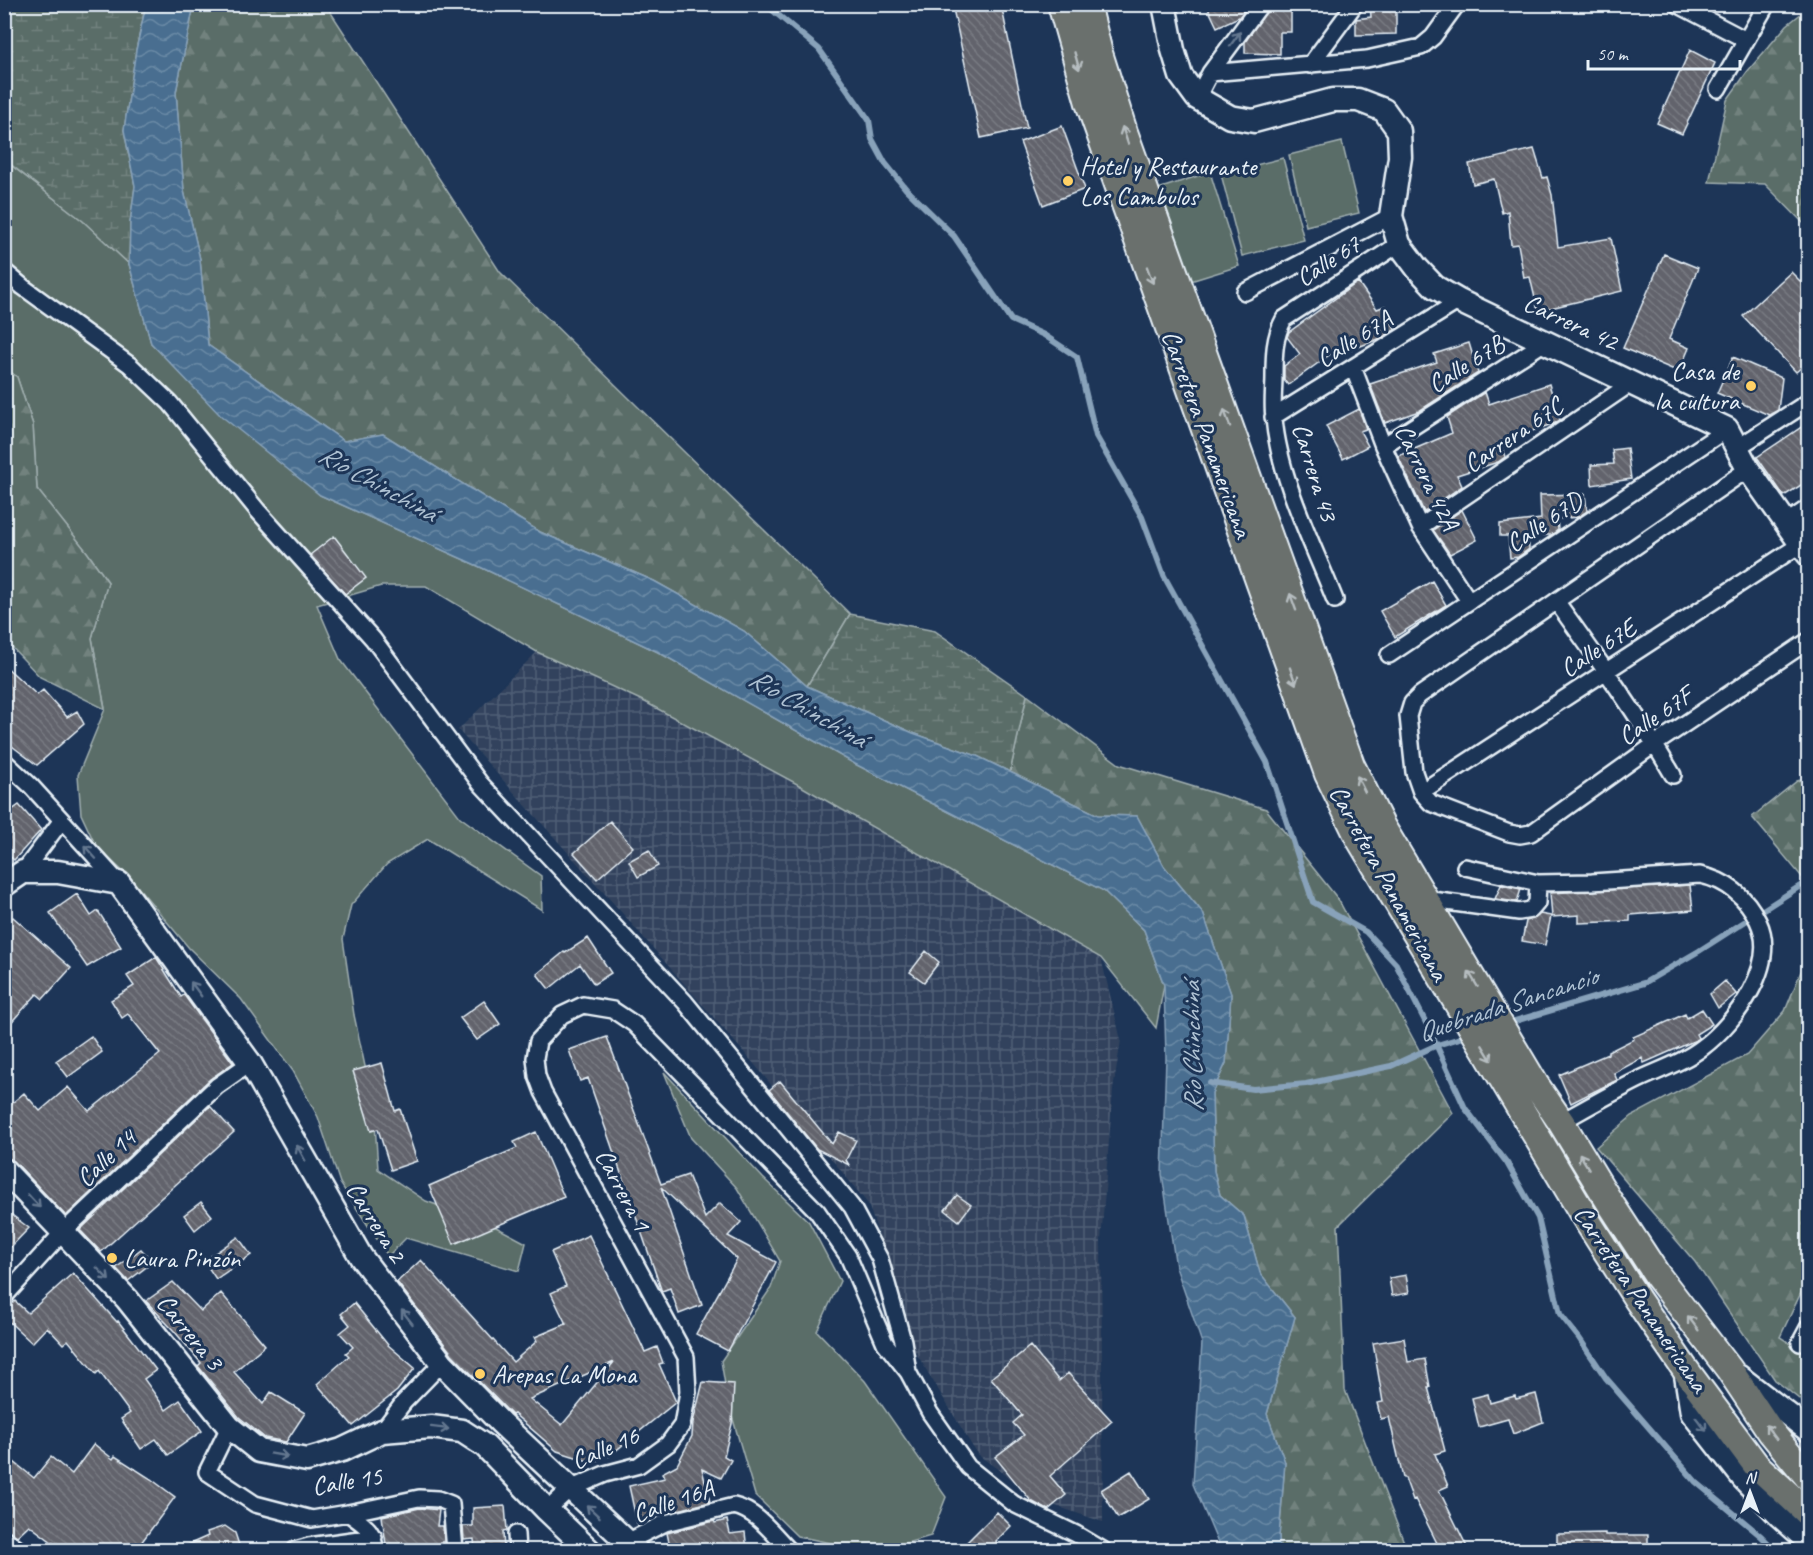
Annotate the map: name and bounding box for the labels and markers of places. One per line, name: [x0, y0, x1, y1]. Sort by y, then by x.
place label: Hotel y Restaurante Los Cambulos: [1080, 150, 1259, 213]
marker: Hotel y Restaurante Los Cambulos: [1061, 174, 1075, 188]
place label: Casa de la cultura: [1655, 355, 1741, 418]
marker: Casa de la cultura: [1744, 379, 1758, 393]
place label: Laura Pinzón: [124, 1242, 242, 1275]
marker: Laura Pinzón: [105, 1251, 119, 1265]
place label: Arepas La Mona: [492, 1358, 638, 1391]
marker: Arepas La Mona: [473, 1367, 487, 1381]

